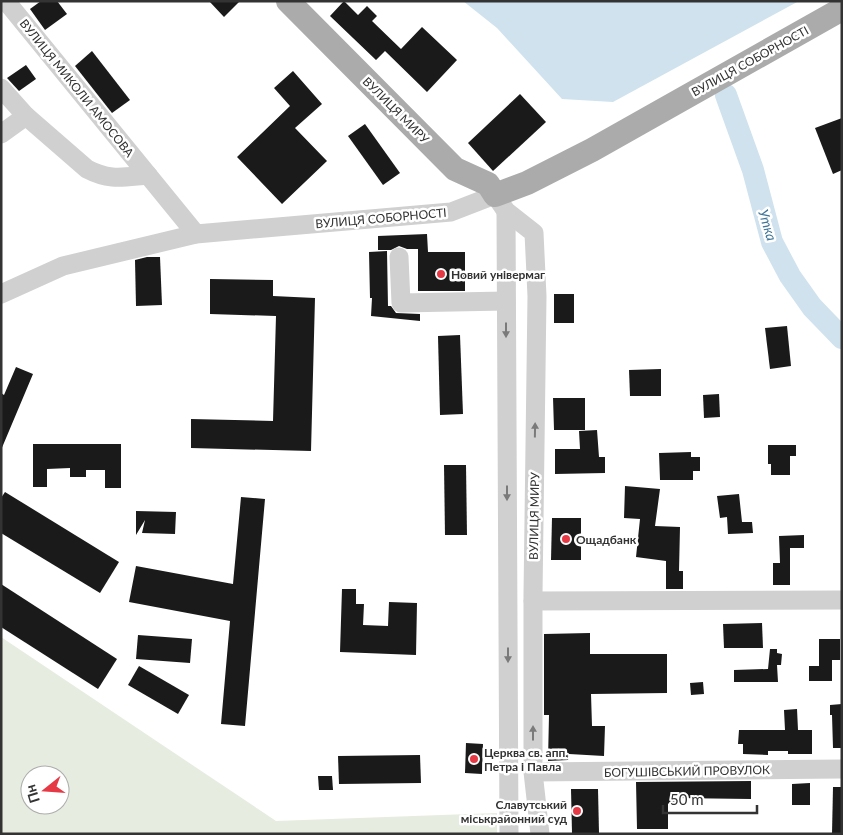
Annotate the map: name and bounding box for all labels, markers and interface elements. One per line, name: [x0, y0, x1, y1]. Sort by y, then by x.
street label: ВУЛИЦЯ МИКОЛИ АМОСОВА: [17, 16, 138, 161]
street label: ВУЛИЦЯ СОБОРНОСТІ: [689, 23, 811, 99]
street label: ВУЛИЦЯ МИРУ: [360, 74, 433, 147]
street label: ВУЛИЦЯ СОБОРНОСТІ: [315, 205, 447, 231]
water label: Утка: [755, 207, 781, 243]
place label: Новий універмаг: [451, 267, 545, 282]
marker: Новий універмаг: [435, 268, 447, 280]
one-way arrow: [502, 322, 510, 338]
one-way arrow: [531, 422, 539, 438]
street label: ВУЛИЦЯ МИРУ: [526, 472, 542, 560]
one-way arrow: [503, 485, 511, 501]
place label: Ощадбанк: [576, 532, 637, 547]
marker: Ощадбанк: [560, 533, 572, 545]
one-way arrow: [504, 647, 512, 663]
one-way arrow: [529, 725, 537, 741]
place label: Церква св. апп. Петра і Павла: [484, 745, 568, 774]
marker: Церква св. апп. Петра і Павла: [468, 753, 480, 765]
street label: БОГУШІВСЬКИЙ ПРОВУЛОК: [604, 762, 770, 780]
north arrow: [20, 765, 70, 815]
scale bar: [663, 782, 757, 814]
text: Пн: [21, 783, 43, 805]
text: 50 m: [670, 790, 704, 808]
place label: Славутський міськрайонний суд: [461, 797, 567, 826]
marker: Славутський міськрайонний суд: [571, 805, 583, 817]

